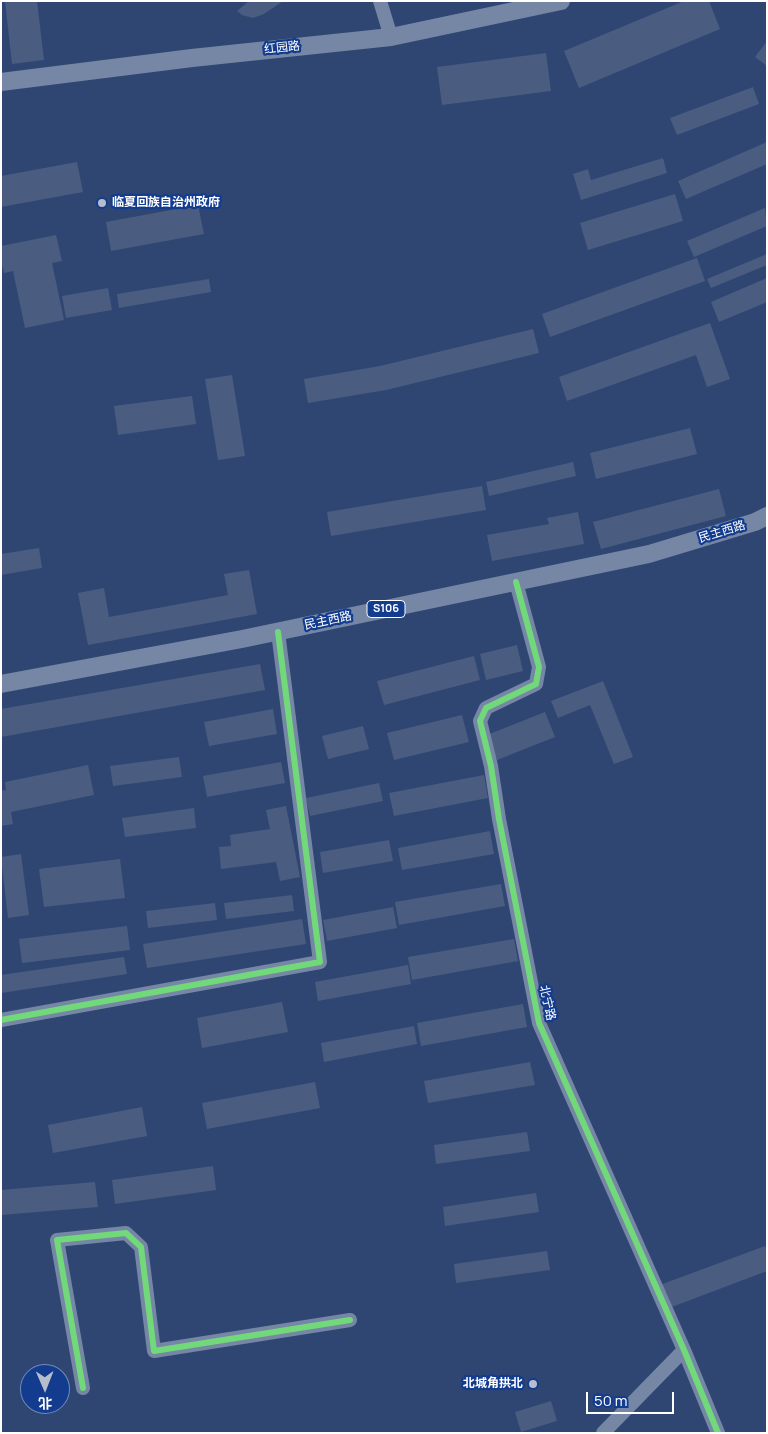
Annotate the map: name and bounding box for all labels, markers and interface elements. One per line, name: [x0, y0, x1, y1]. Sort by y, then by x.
street label: 红园路: [263, 39, 301, 57]
place label: 临夏回族自治州政府: [112, 196, 220, 210]
marker: 临夏回族自治州政府: [96, 197, 108, 209]
street label: 民主西路: [697, 518, 747, 546]
road number: S106: [367, 600, 405, 618]
street label: 民主西路: [303, 609, 353, 633]
street label: 北宁路: [536, 984, 558, 1022]
north arrow: [20, 1364, 70, 1414]
place label: 北城角拱北: [463, 1377, 523, 1391]
marker: 北城角拱北: [527, 1378, 539, 1390]
scale bar: [588, 1382, 676, 1414]
text: 50 m: [594, 1390, 628, 1411]
text: 北: [38, 1394, 52, 1413]

